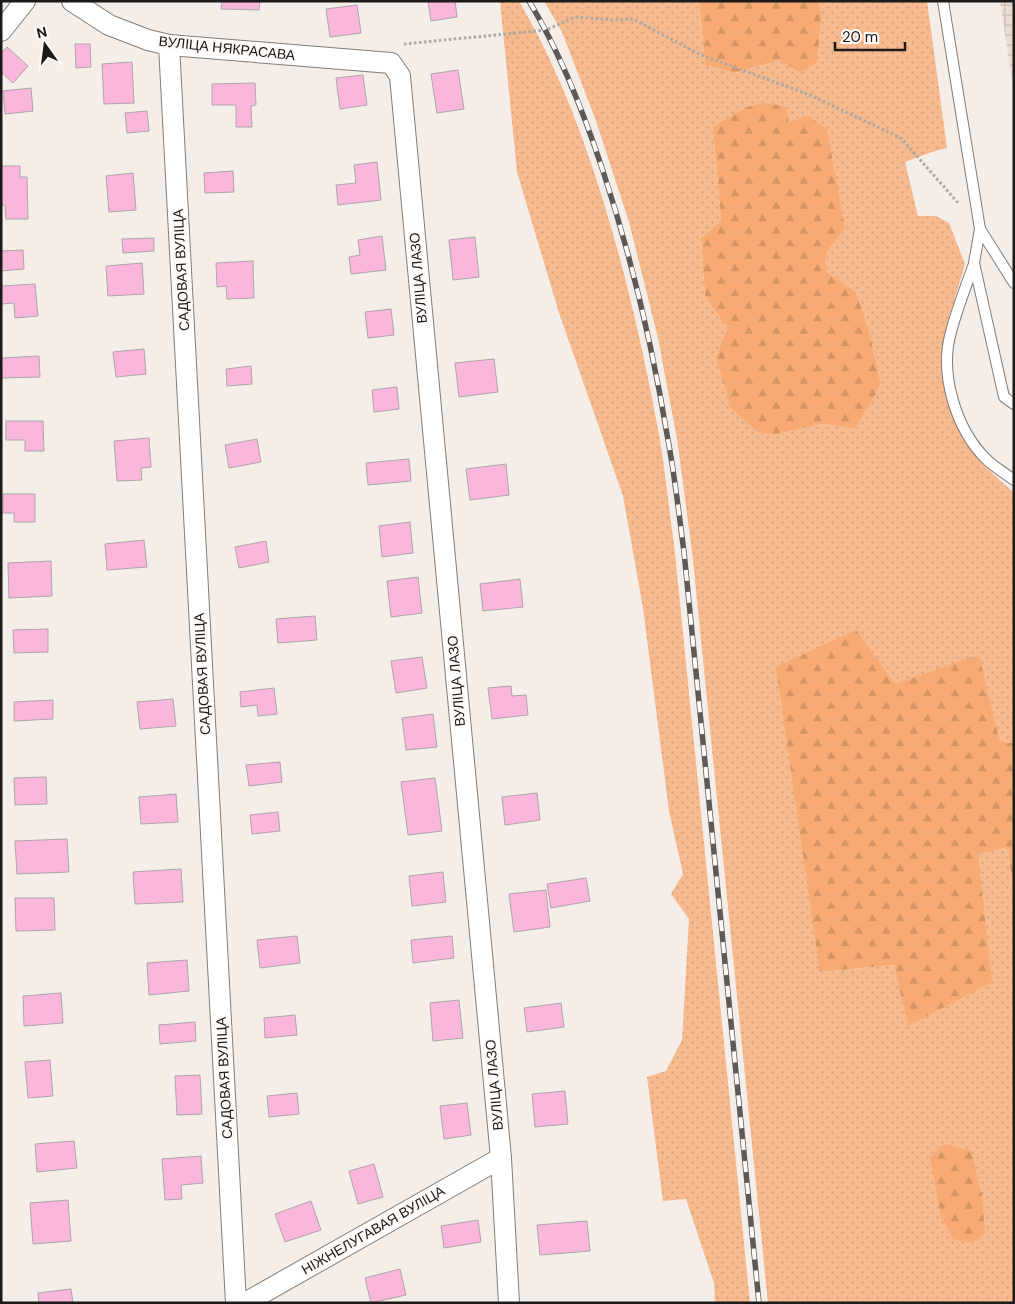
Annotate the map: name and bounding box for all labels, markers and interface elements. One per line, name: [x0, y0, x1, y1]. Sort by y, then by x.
north arrow: [20, 20, 70, 70]
scale bar: [835, 20, 905, 52]
text: N: [35, 22, 49, 42]
text: 20 m: [842, 27, 878, 47]
street label: ВУЛІЦА НЯКРАСАВА: [158, 32, 297, 64]
street label: САДОВАЯ ВУЛІЦА: [169, 208, 193, 331]
street label: ВУЛІЦА ЛАЗО: [405, 232, 431, 324]
street label: САДОВАЯ ВУЛІЦА: [190, 612, 214, 735]
street label: ВУЛІЦА ЛАЗО: [443, 635, 469, 727]
street label: САДОВАЯ ВУЛІЦА: [212, 1016, 236, 1139]
street label: ВУЛІЦА ЛАЗО: [481, 1039, 507, 1131]
street label: НІЖНЕЛУГАВАЯ ВУЛІЦА: [298, 1181, 448, 1278]

